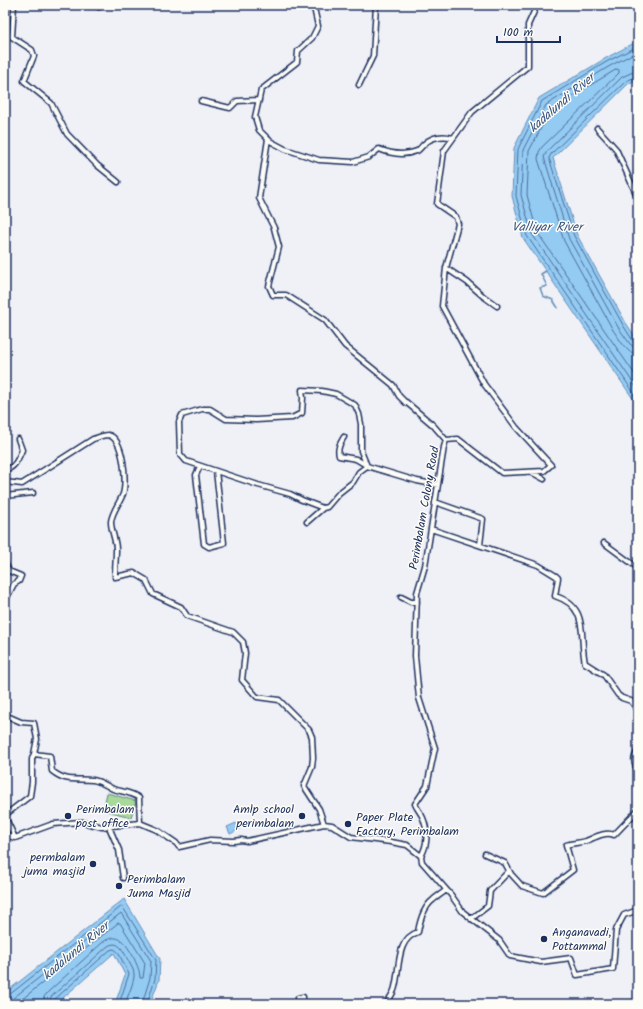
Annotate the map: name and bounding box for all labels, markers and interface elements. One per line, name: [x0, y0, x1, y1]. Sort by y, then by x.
scale bar: [497, 18, 560, 44]
text: 100 m: [503, 23, 534, 42]
water label: kadalundi River: [524, 66, 602, 138]
water label: Valliyar River: [512, 217, 585, 238]
street label: Perimbalam Colony Road: [404, 444, 445, 571]
place label: Perimbalam post office: [75, 800, 135, 833]
place label: Amlp school perimbalam: [233, 800, 294, 833]
place label: Paper Plate Factory, Perimbalam: [356, 808, 459, 841]
marker: Perimbalam post office: [63, 811, 73, 821]
marker: Amlp school perimbalam: [297, 811, 307, 821]
marker: Paper Plate Factory, Perimbalam: [343, 819, 353, 829]
place label: permbalam juma masjid: [21, 848, 86, 881]
marker: permbalam juma masjid: [88, 859, 98, 869]
place label: Perimbalam Juma Masjid: [127, 870, 191, 903]
marker: Perimbalam Juma Masjid: [114, 881, 124, 891]
water label: kadalundi River: [38, 915, 116, 986]
place label: Anganavadi, Pottammal: [552, 923, 612, 956]
marker: Anganavadi, Pottammal: [539, 934, 549, 944]

